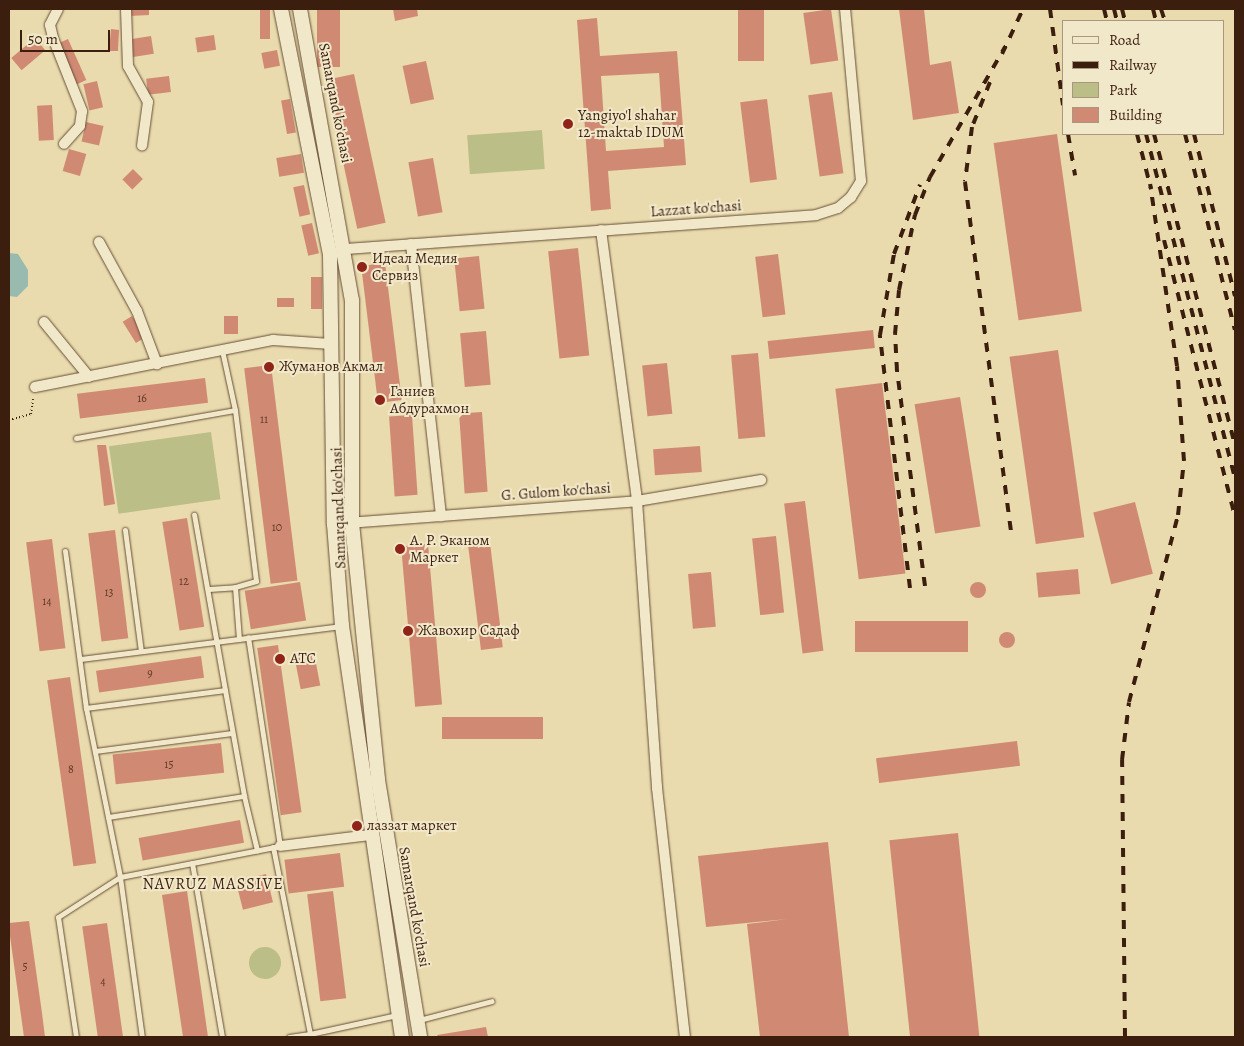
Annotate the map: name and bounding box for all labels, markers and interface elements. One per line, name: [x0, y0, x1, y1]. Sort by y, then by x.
scale bar: [22, 20, 112, 52]
legend: [1062, 20, 1224, 135]
text: 50 m: [28, 29, 58, 49]
text: Road: [1109, 30, 1140, 50]
street label: Samarqand ko'chasi: [315, 42, 355, 164]
text: Railway: [1109, 55, 1156, 75]
text: Park: [1109, 80, 1137, 100]
text: Building: [1109, 105, 1162, 125]
place label: Yangiyo'l shahar 12-maktab IDUM: [578, 106, 684, 141]
marker: Yangiyo'l shahar 12-maktab IDUM: [562, 118, 574, 130]
street label: Lazzat ko'chasi: [650, 197, 742, 221]
place label: Идеал Медия Сервиз: [372, 249, 457, 284]
marker: Идеал Медия Сервиз: [356, 261, 368, 273]
place label: Жуманов Акмал: [279, 358, 383, 376]
marker: Жуманов Акмал: [263, 361, 275, 373]
place label: Ганиев Абдурахмон: [390, 382, 469, 417]
house number: 16: [137, 392, 147, 406]
marker: Ганиев Абдурахмон: [374, 394, 386, 406]
house number: 11: [260, 413, 268, 427]
street label: Samarqand ko'chasi: [328, 447, 350, 569]
street label: G. Gulom ko'chasi: [501, 479, 611, 505]
house number: 10: [272, 521, 282, 535]
place label: А. Р. Эканом Маркет: [410, 531, 490, 566]
marker: А. Р. Эканом Маркет: [394, 543, 406, 555]
house number: 12: [179, 575, 189, 589]
house number: 13: [104, 586, 114, 600]
house number: 14: [42, 595, 52, 609]
place label: Жавохир Садаф: [418, 622, 520, 640]
marker: Жавохир Садаф: [402, 625, 414, 637]
place label: АТС: [290, 650, 316, 668]
marker: АТС: [274, 653, 286, 665]
house number: 9: [147, 667, 153, 681]
house number: 15: [164, 758, 174, 772]
house number: 8: [68, 763, 74, 777]
place label: лаззат маркет: [367, 817, 457, 835]
marker: лаззат маркет: [351, 820, 363, 832]
street label: Samarqand ko'chasi: [395, 846, 433, 968]
district label: NAVRUZ MASSIVE: [141, 874, 285, 894]
house number: 5: [22, 960, 28, 974]
house number: 4: [100, 975, 106, 989]

